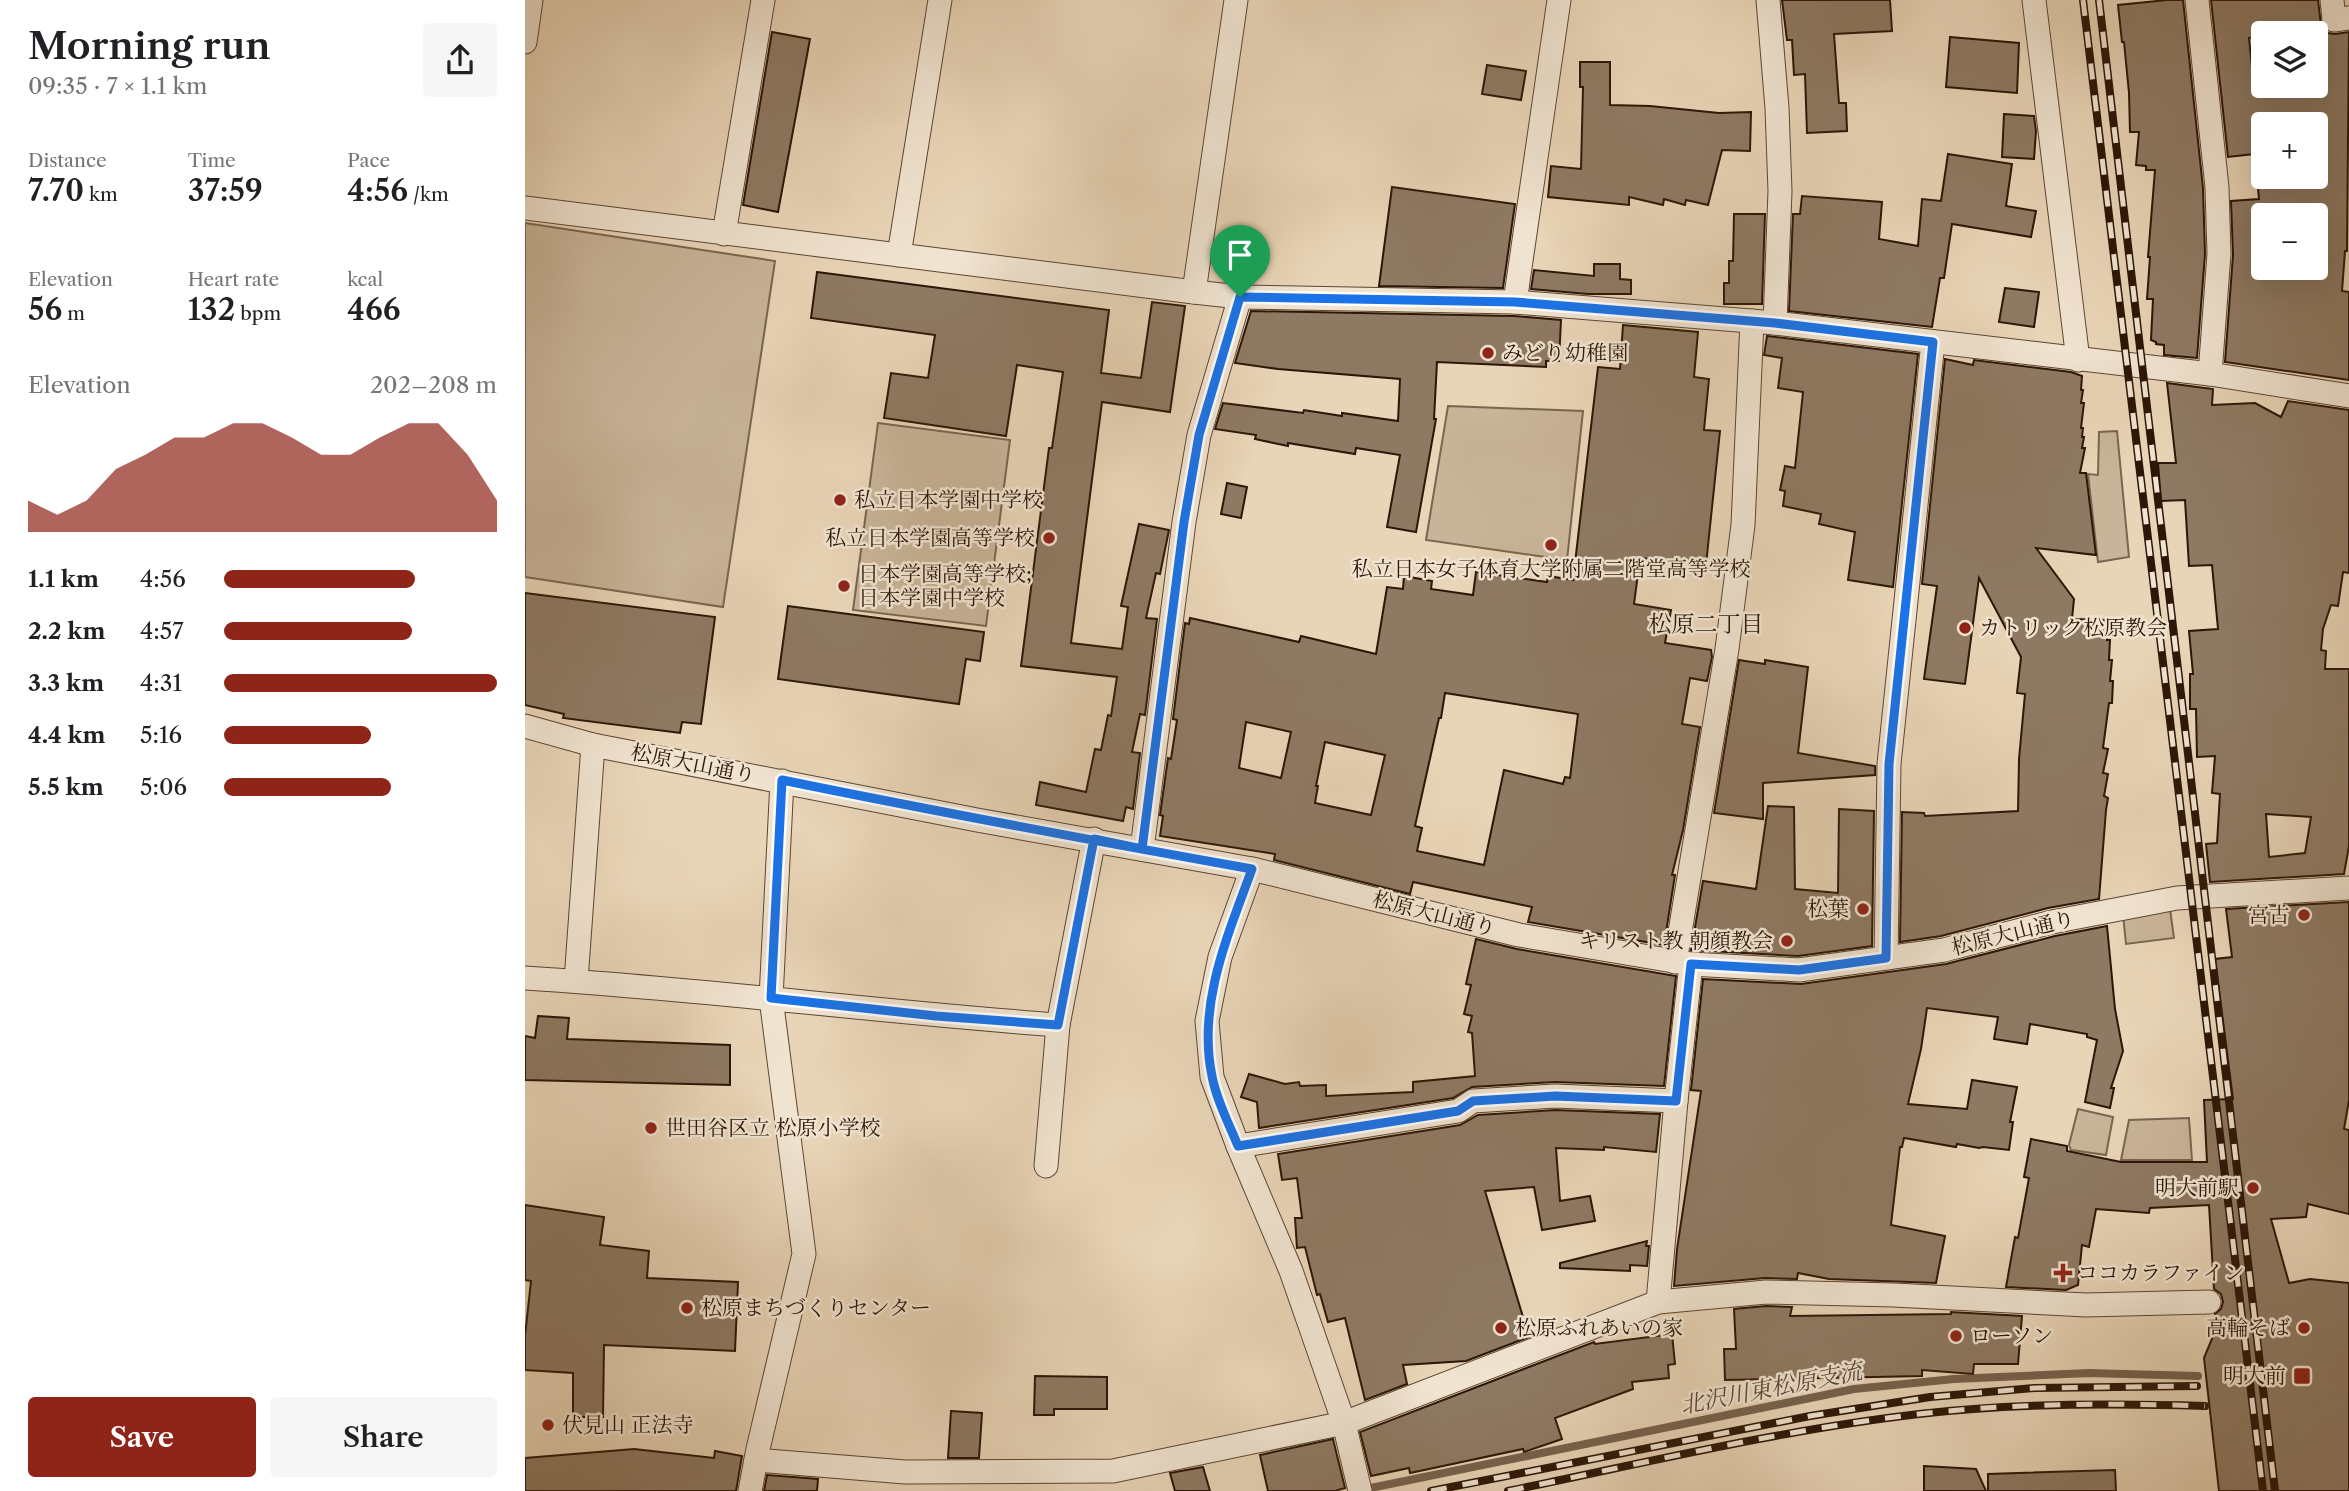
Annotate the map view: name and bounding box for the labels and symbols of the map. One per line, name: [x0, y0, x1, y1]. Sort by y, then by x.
pin: [1210, 225, 1270, 297]
place label: みどり幼稚園: [1502, 340, 1628, 365]
marker: みどり幼稚園: [1480, 345, 1496, 361]
place label: 私立日本学園中学校: [854, 487, 1043, 512]
marker: 私立日本学園中学校: [832, 492, 848, 508]
place label: 私立日本学園高等学校: [825, 525, 1035, 550]
marker: 私立日本学園高等学校: [1041, 530, 1057, 546]
marker: 私立日本女子体育大学附属二階堂高等学校: [1543, 537, 1559, 553]
place label: 私立日本女子体育大学附属二階堂高等学校: [1352, 556, 1751, 581]
place label: 日本学園高等学校; 日本学園中学校: [858, 561, 1032, 610]
marker: 日本学園高等学校; 日本学園中学校: [836, 578, 852, 594]
district label: 松原二丁目: [1649, 610, 1764, 638]
place label: カトリック松原教会: [1979, 615, 2167, 640]
marker: カトリック松原教会: [1957, 620, 1973, 636]
street label: 松原大山通り: [629, 739, 757, 788]
street label: 松原大山通り: [1370, 886, 1498, 941]
place label: 松葉: [1807, 896, 1849, 921]
marker: 松葉: [1855, 901, 1871, 917]
place label: 宮古: [2248, 902, 2290, 927]
street label: 松原大山通り: [1949, 905, 2077, 960]
marker: 宮古: [2296, 907, 2312, 923]
place label: キリスト教 朝顔教会: [1579, 928, 1773, 953]
marker: キリスト教 朝顔教会: [1779, 933, 1795, 949]
place label: 世田谷区立 松原小学校: [665, 1115, 881, 1140]
marker: 世田谷区立 松原小学校: [643, 1120, 659, 1136]
place label: 明大前駅: [2155, 1175, 2239, 1200]
marker: 明大前駅: [2245, 1180, 2261, 1196]
place label: ココカラファイン: [2077, 1260, 2245, 1285]
marker: ココカラファイン: [2055, 1265, 2071, 1281]
place label: 松原まちづくりセンター: [701, 1295, 931, 1320]
marker: 松原まちづくりセンター: [679, 1300, 695, 1316]
place label: 松原ふれあいの家: [1515, 1315, 1683, 1340]
place label: 高輪そば: [2206, 1315, 2290, 1340]
marker: 松原ふれあいの家: [1493, 1320, 1509, 1336]
marker: 高輪そば: [2296, 1320, 2312, 1336]
place label: ローソン: [1970, 1323, 2053, 1348]
marker: ローソン: [1948, 1328, 1964, 1344]
water label: 北沢川東松原支流: [1678, 1356, 1868, 1419]
place label: 明大前: [2223, 1363, 2286, 1388]
marker: 明大前: [2292, 1366, 2312, 1386]
place label: 伏見山 正法寺: [562, 1412, 694, 1437]
marker: 伏見山 正法寺: [540, 1417, 556, 1433]

